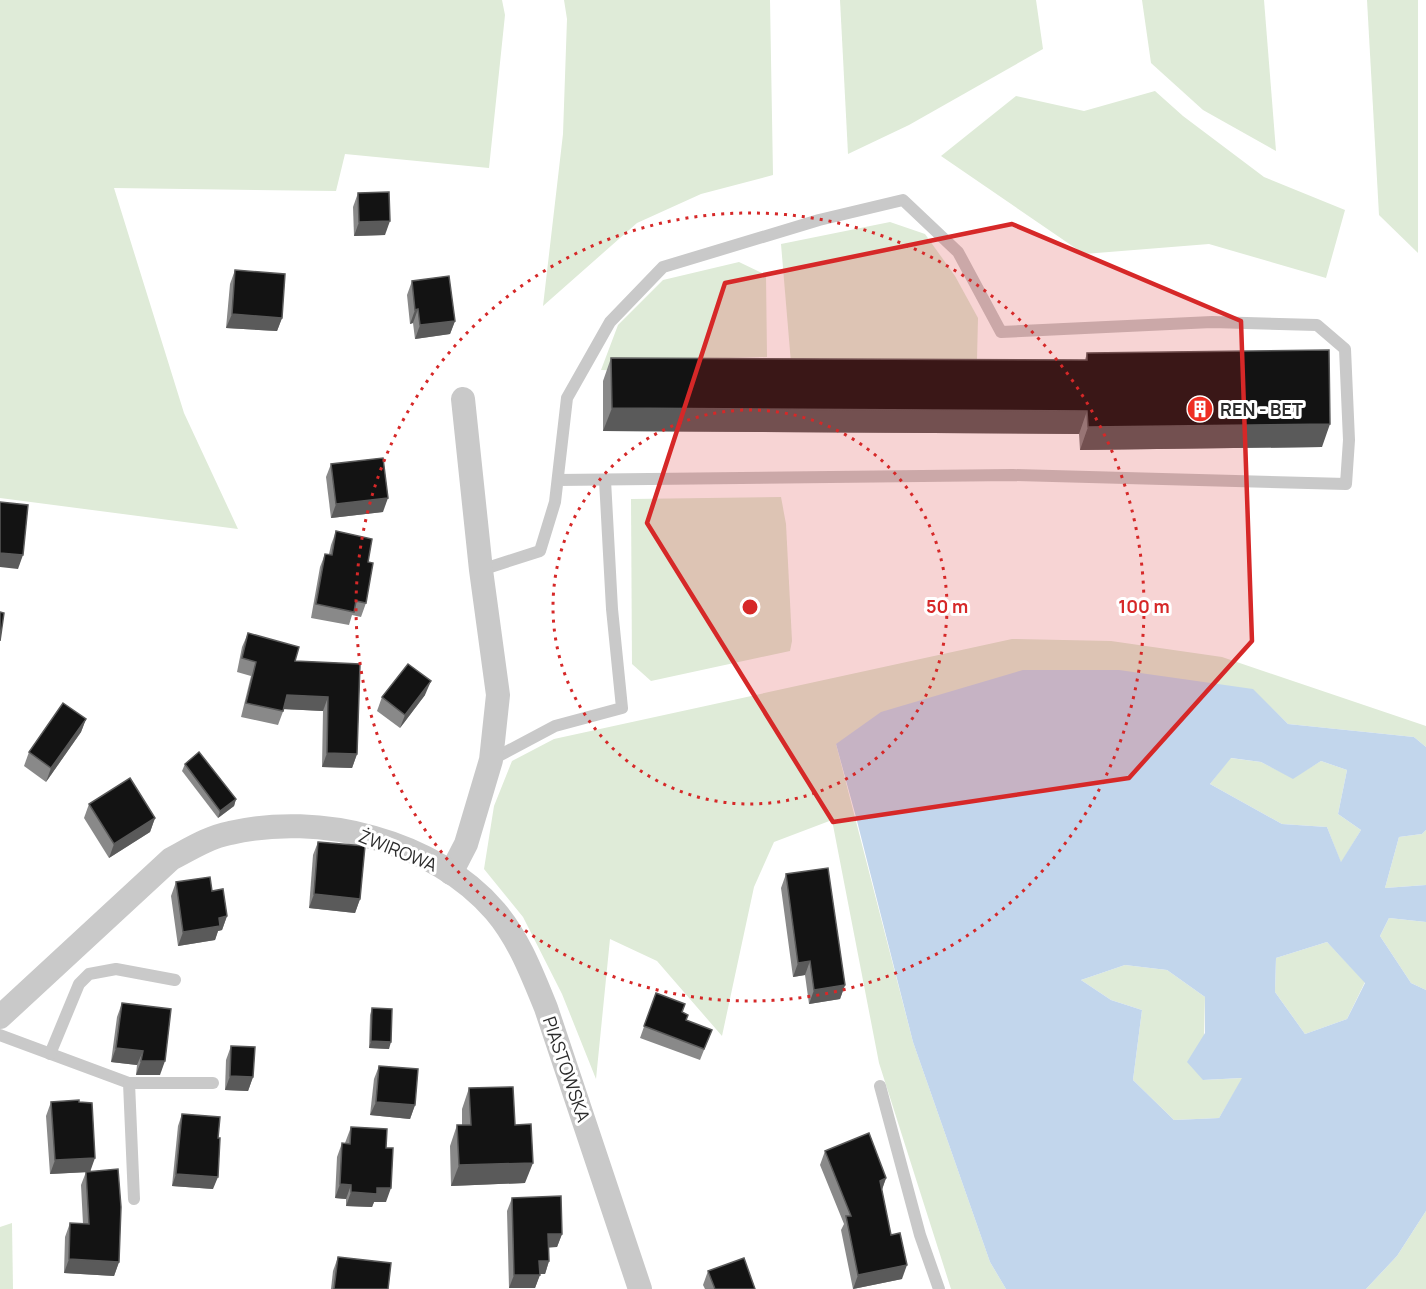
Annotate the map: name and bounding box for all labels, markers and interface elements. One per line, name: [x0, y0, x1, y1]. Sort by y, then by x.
building icon: REN - BET: [1185, 394, 1215, 424]
place label: REN - BET: [1220, 397, 1303, 421]
text: 50 m: [926, 594, 968, 618]
text: 100 m: [1118, 594, 1170, 618]
centre of rings: [740, 597, 760, 617]
street label: ŻWIROWA: [355, 823, 441, 877]
street label: PIASTOWSKA: [538, 1013, 596, 1126]

